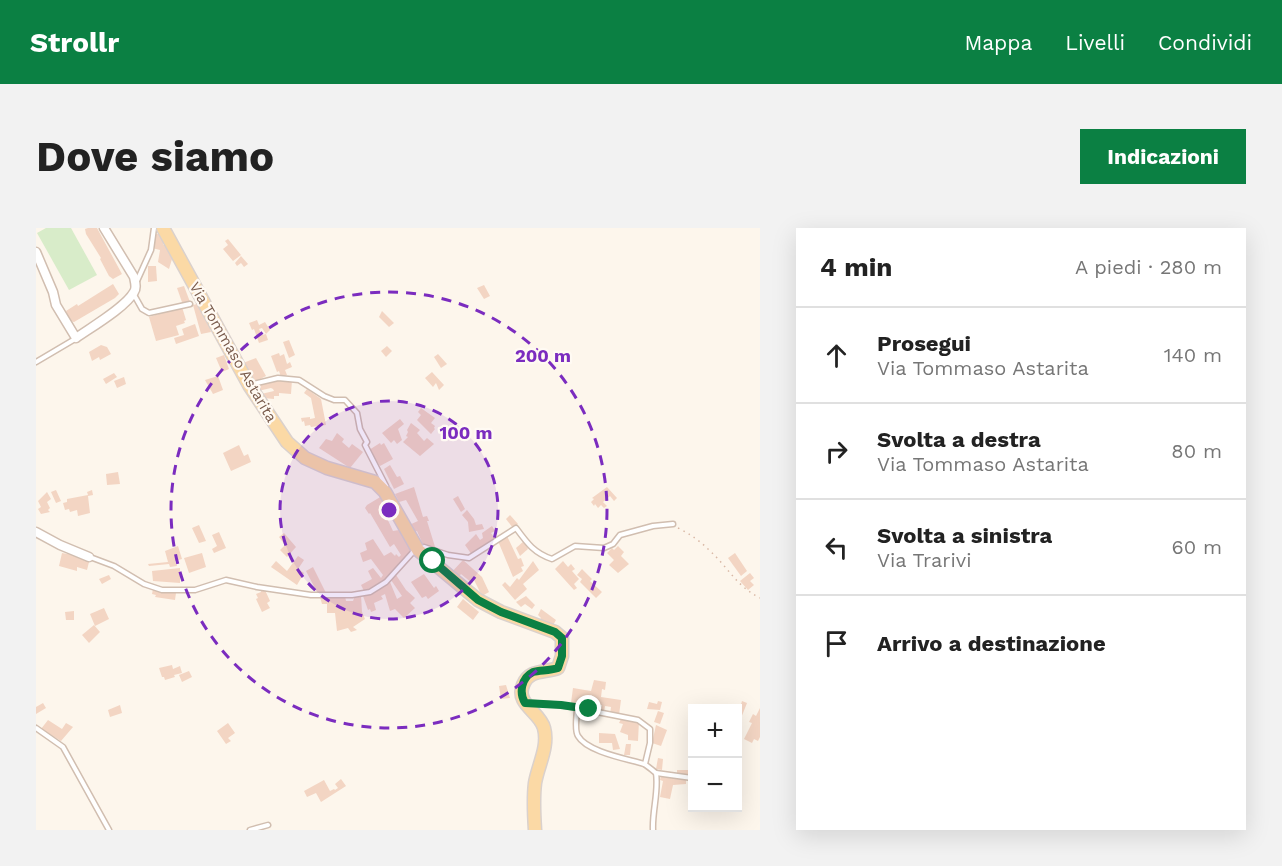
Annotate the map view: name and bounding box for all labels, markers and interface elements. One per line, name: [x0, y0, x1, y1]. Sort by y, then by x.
text: Strollr: [30, 26, 119, 59]
text: Mappa: [964, 30, 1032, 55]
text: Livelli: [1065, 30, 1125, 55]
text: Condividi: [1158, 30, 1252, 55]
button: Indicazioni: [1080, 129, 1246, 184]
text: Dove siamo: [36, 132, 274, 181]
text: 4 min: [820, 252, 892, 282]
text: A piedi · 280 m: [1075, 255, 1222, 279]
street label: Via Tommaso Astarita: [185, 279, 281, 426]
text: Prosegui: [877, 331, 971, 356]
icon: ahead: [820, 339, 853, 372]
text: 140 m: [1164, 343, 1222, 367]
text: 200 m: [515, 345, 571, 366]
text: Via Tommaso Astarita: [877, 356, 1089, 380]
text: 100 m: [439, 422, 493, 443]
text: Svolta a destra: [877, 427, 1041, 452]
icon: right: [820, 435, 853, 468]
text: 80 m: [1171, 439, 1222, 463]
text: Via Tommaso Astarita: [877, 452, 1089, 476]
centre of rings: [379, 500, 399, 520]
text: Svolta a sinistra: [877, 523, 1052, 548]
icon: left: [820, 531, 853, 564]
text: 60 m: [1172, 535, 1222, 559]
route start: [419, 547, 445, 573]
text: Via Trarivi: [877, 548, 972, 572]
icon: arrive: [820, 627, 853, 660]
text: Arrivo a destinazione: [877, 631, 1106, 656]
route end: [575, 695, 601, 721]
map controls: [688, 704, 742, 812]
button: +: [688, 704, 742, 758]
button: −: [688, 758, 742, 812]

